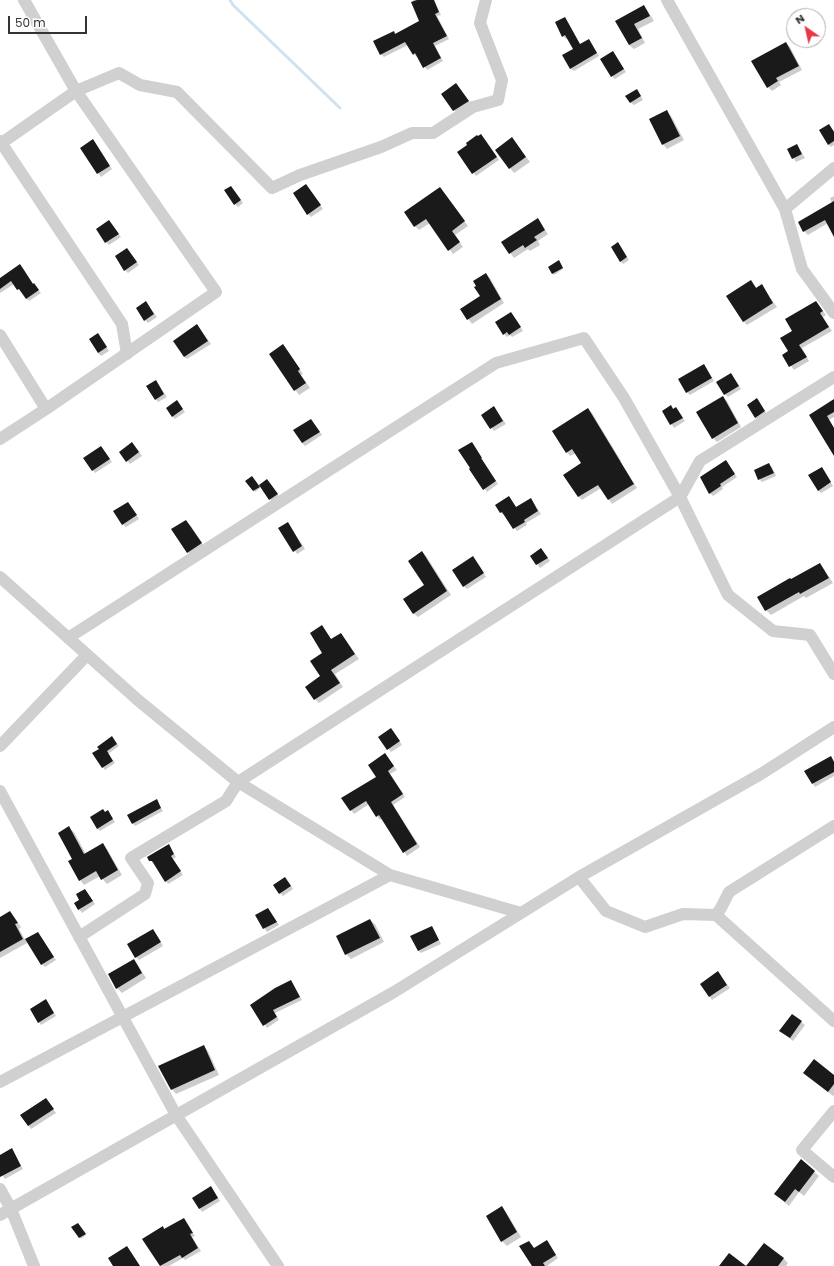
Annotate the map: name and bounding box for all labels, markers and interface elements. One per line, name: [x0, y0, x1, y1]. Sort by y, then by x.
scale bar: [10, 8, 89, 34]
north arrow: [786, 8, 826, 48]
text: N: [792, 10, 808, 28]
text: 50 m: [15, 14, 46, 31]

